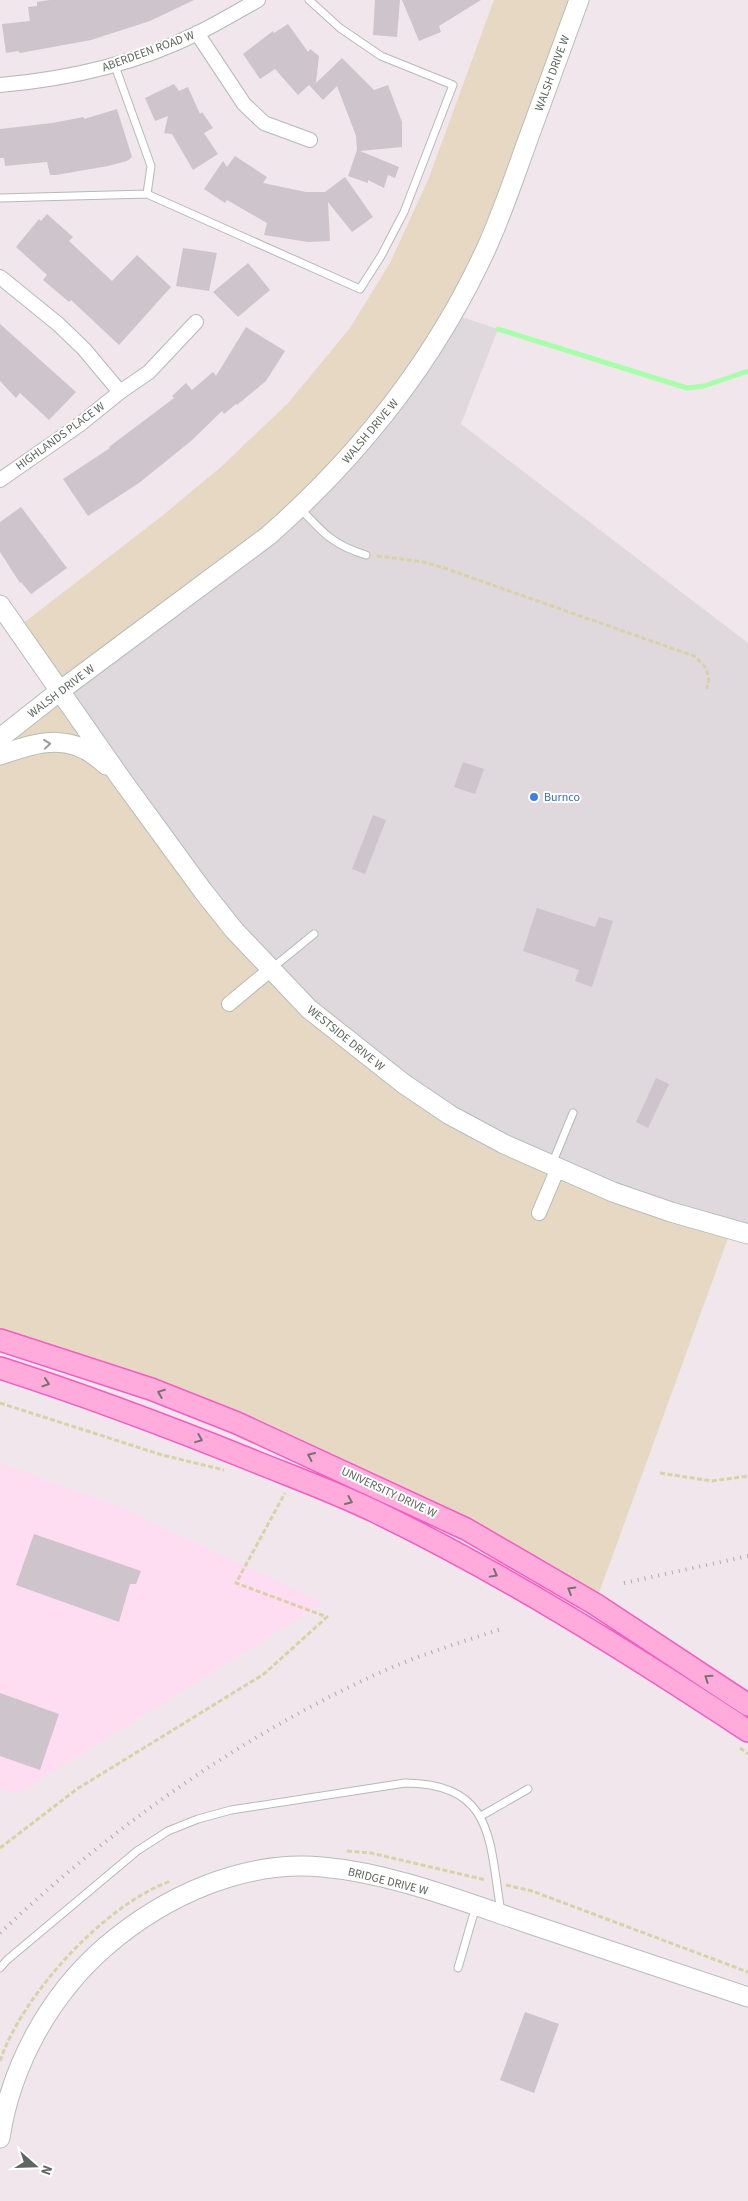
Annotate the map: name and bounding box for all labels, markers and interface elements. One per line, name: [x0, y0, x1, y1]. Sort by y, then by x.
street label: ABERDEEN ROAD W: [100, 27, 197, 76]
street label: WALSH DRIVE W: [531, 32, 574, 114]
street label: WALSH DRIVE W: [338, 395, 403, 467]
street label: HIGHLANDS PLACE W: [12, 398, 109, 475]
street label: WALSH DRIVE W: [24, 660, 99, 722]
one-way arrow: [43, 739, 51, 750]
place label: Burnco: [544, 789, 580, 806]
marker: Burnco: [528, 791, 540, 803]
street label: WESTSIDE DRIVE W: [303, 1002, 388, 1075]
one-way arrow: [42, 1377, 50, 1387]
one-way arrow: [157, 1389, 166, 1399]
one-way arrow: [194, 1432, 203, 1443]
one-way arrow: [307, 1452, 316, 1462]
street label: UNIVERSITY DRIVE W: [338, 1463, 440, 1522]
one-way arrow: [344, 1494, 353, 1505]
one-way arrow: [489, 1568, 498, 1578]
one-way arrow: [568, 1586, 577, 1596]
one-way arrow: [704, 1675, 713, 1684]
street label: BRIDGE DRIVE W: [346, 1863, 430, 1900]
north arrow: [10, 2141, 60, 2191]
text: N: [35, 2162, 57, 2178]

